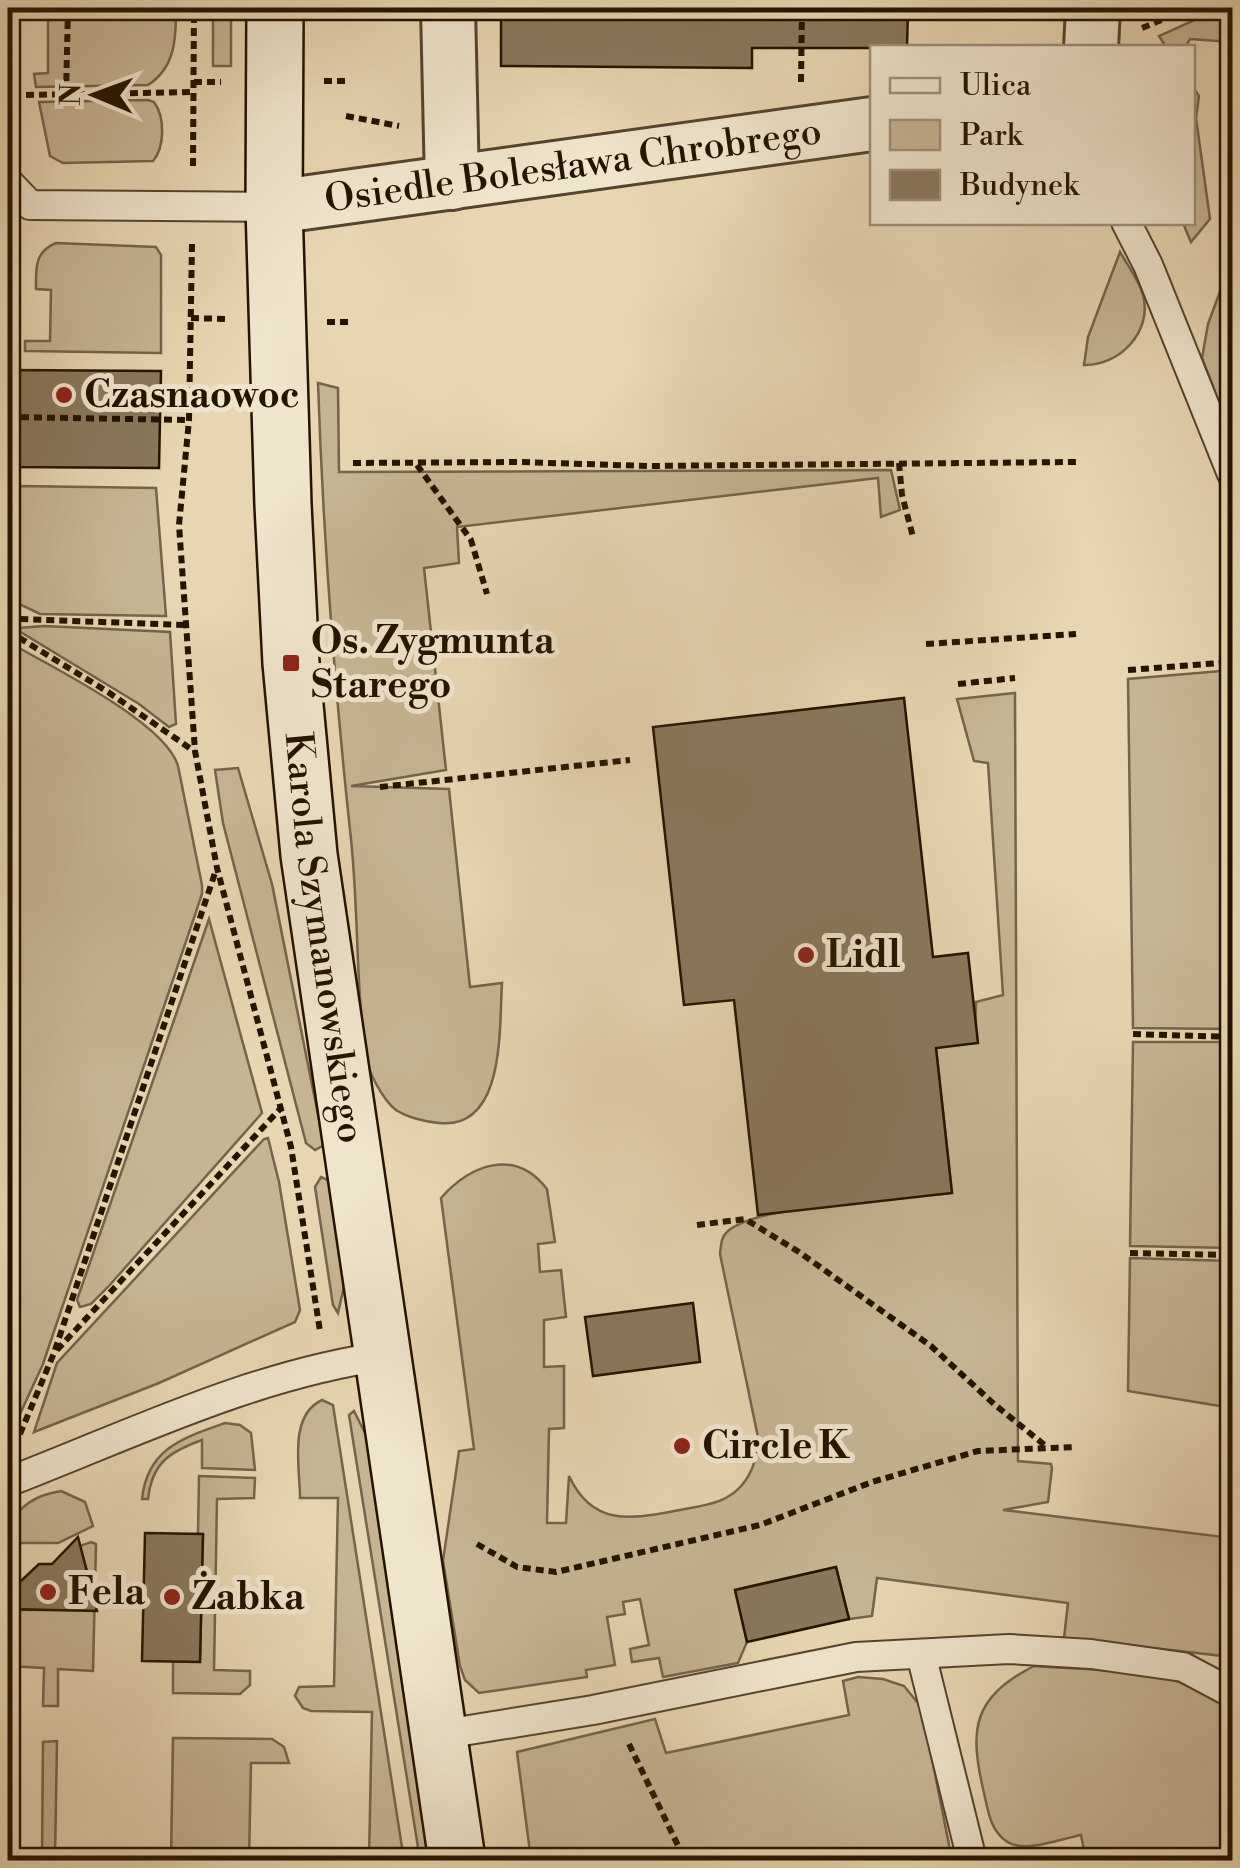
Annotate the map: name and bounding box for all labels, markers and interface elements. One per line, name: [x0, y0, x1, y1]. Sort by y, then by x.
north arrow: [45, 45, 145, 145]
legend: [870, 45, 1195, 225]
text: Ulica: [960, 67, 1032, 105]
text: N: [54, 83, 89, 106]
street label: Osiedle Bolesława Chrobrego: [322, 108, 825, 223]
text: Park: [960, 117, 1024, 155]
text: Budynek: [959, 167, 1080, 205]
place label: Czasnaowoc: [84, 372, 300, 419]
marker: Czasnaowoc: [53, 384, 75, 406]
place label: Os. Zygmunta Starego: [311, 618, 555, 709]
marker: Os. Zygmunta Starego: [280, 652, 302, 674]
street label: Karola Szymanowskiego: [274, 730, 375, 1146]
place label: Lidl: [826, 932, 900, 979]
marker: Lidl: [795, 944, 817, 966]
place label: Circle K: [702, 1423, 851, 1470]
marker: Circle K: [671, 1435, 693, 1457]
place label: Fela: [68, 1569, 145, 1616]
place label: Żabka: [192, 1570, 305, 1621]
marker: Fela: [37, 1581, 59, 1603]
marker: Żabka: [161, 1586, 183, 1608]

